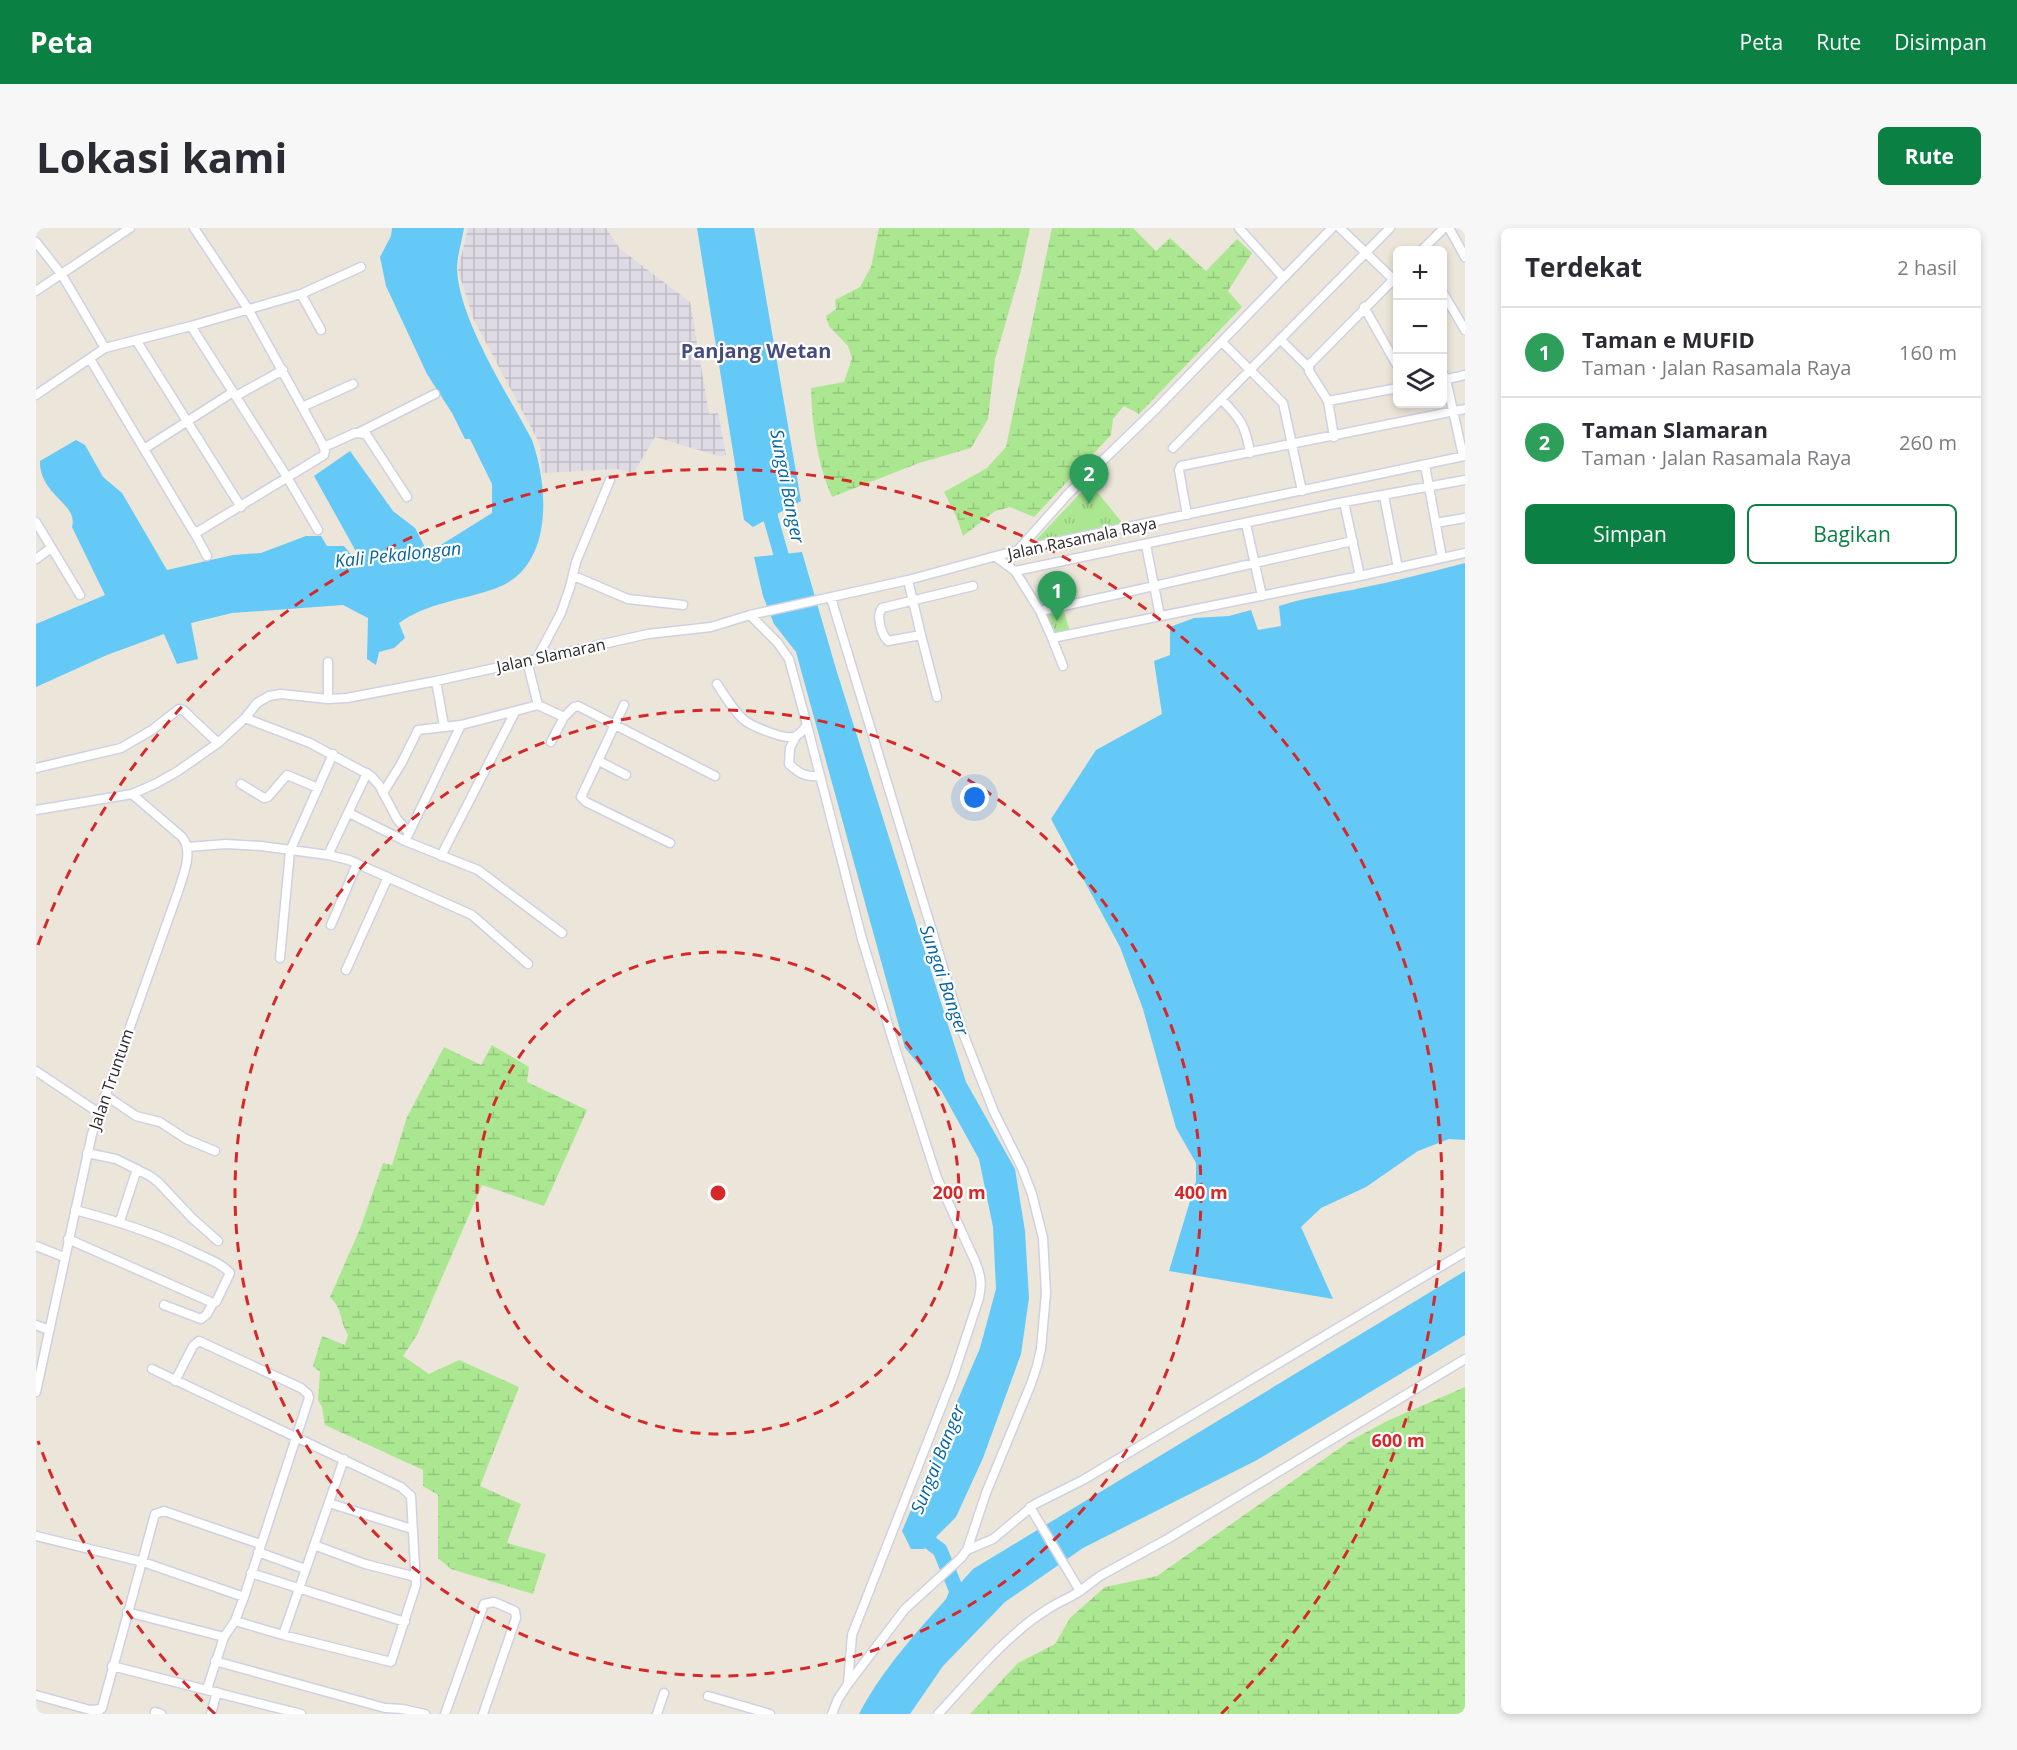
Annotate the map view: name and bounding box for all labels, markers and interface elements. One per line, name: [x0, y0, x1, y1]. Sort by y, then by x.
text: Peta: [30, 23, 93, 61]
text: Peta: [1740, 28, 1783, 56]
text: Rute: [1816, 28, 1861, 56]
text: Disimpan: [1894, 28, 1987, 56]
button: Rute: [1878, 127, 1981, 185]
text: Lokasi kami: [36, 128, 287, 185]
map controls: [1393, 246, 1447, 408]
button: +: [1393, 246, 1447, 300]
text: Terdekat: [1525, 249, 1642, 285]
text: 2 hasil: [1897, 254, 1957, 281]
button: −: [1393, 300, 1447, 354]
text: Taman e MUFID: [1582, 324, 1755, 354]
district label: Panjang Wetan: [681, 337, 831, 364]
text: 1: [1539, 339, 1550, 366]
text: 160 m: [1899, 339, 1957, 366]
button: layers: [1393, 354, 1447, 408]
text: Taman · Jalan Rasamala Raya: [1582, 354, 1851, 381]
text: Taman Slamaran: [1582, 414, 1768, 444]
water label: Sungai Banger: [765, 427, 811, 546]
text: 2: [1539, 429, 1550, 456]
text: 260 m: [1899, 429, 1957, 456]
text: Taman · Jalan Rasamala Raya: [1582, 444, 1851, 471]
pin: 2: [1070, 454, 1108, 504]
button: Simpan: [1525, 504, 1735, 564]
button: Bagikan: [1747, 504, 1957, 564]
street label: Jalan Rasamala Raya: [1004, 511, 1159, 565]
water label: Kali Pekalongan: [334, 535, 462, 573]
pin: 1: [1038, 572, 1076, 621]
street label: Jalan Slamaran: [493, 633, 607, 678]
your location: [960, 783, 989, 812]
water label: Sungai Banger: [915, 922, 975, 1039]
street label: Jalan Truntum: [83, 1026, 139, 1134]
text: 200 m: [932, 1180, 986, 1204]
text: 400 m: [1174, 1180, 1228, 1204]
centre of rings: [708, 1183, 728, 1203]
water label: Sungai Banger: [904, 1400, 970, 1517]
text: 600 m: [1371, 1428, 1425, 1452]

